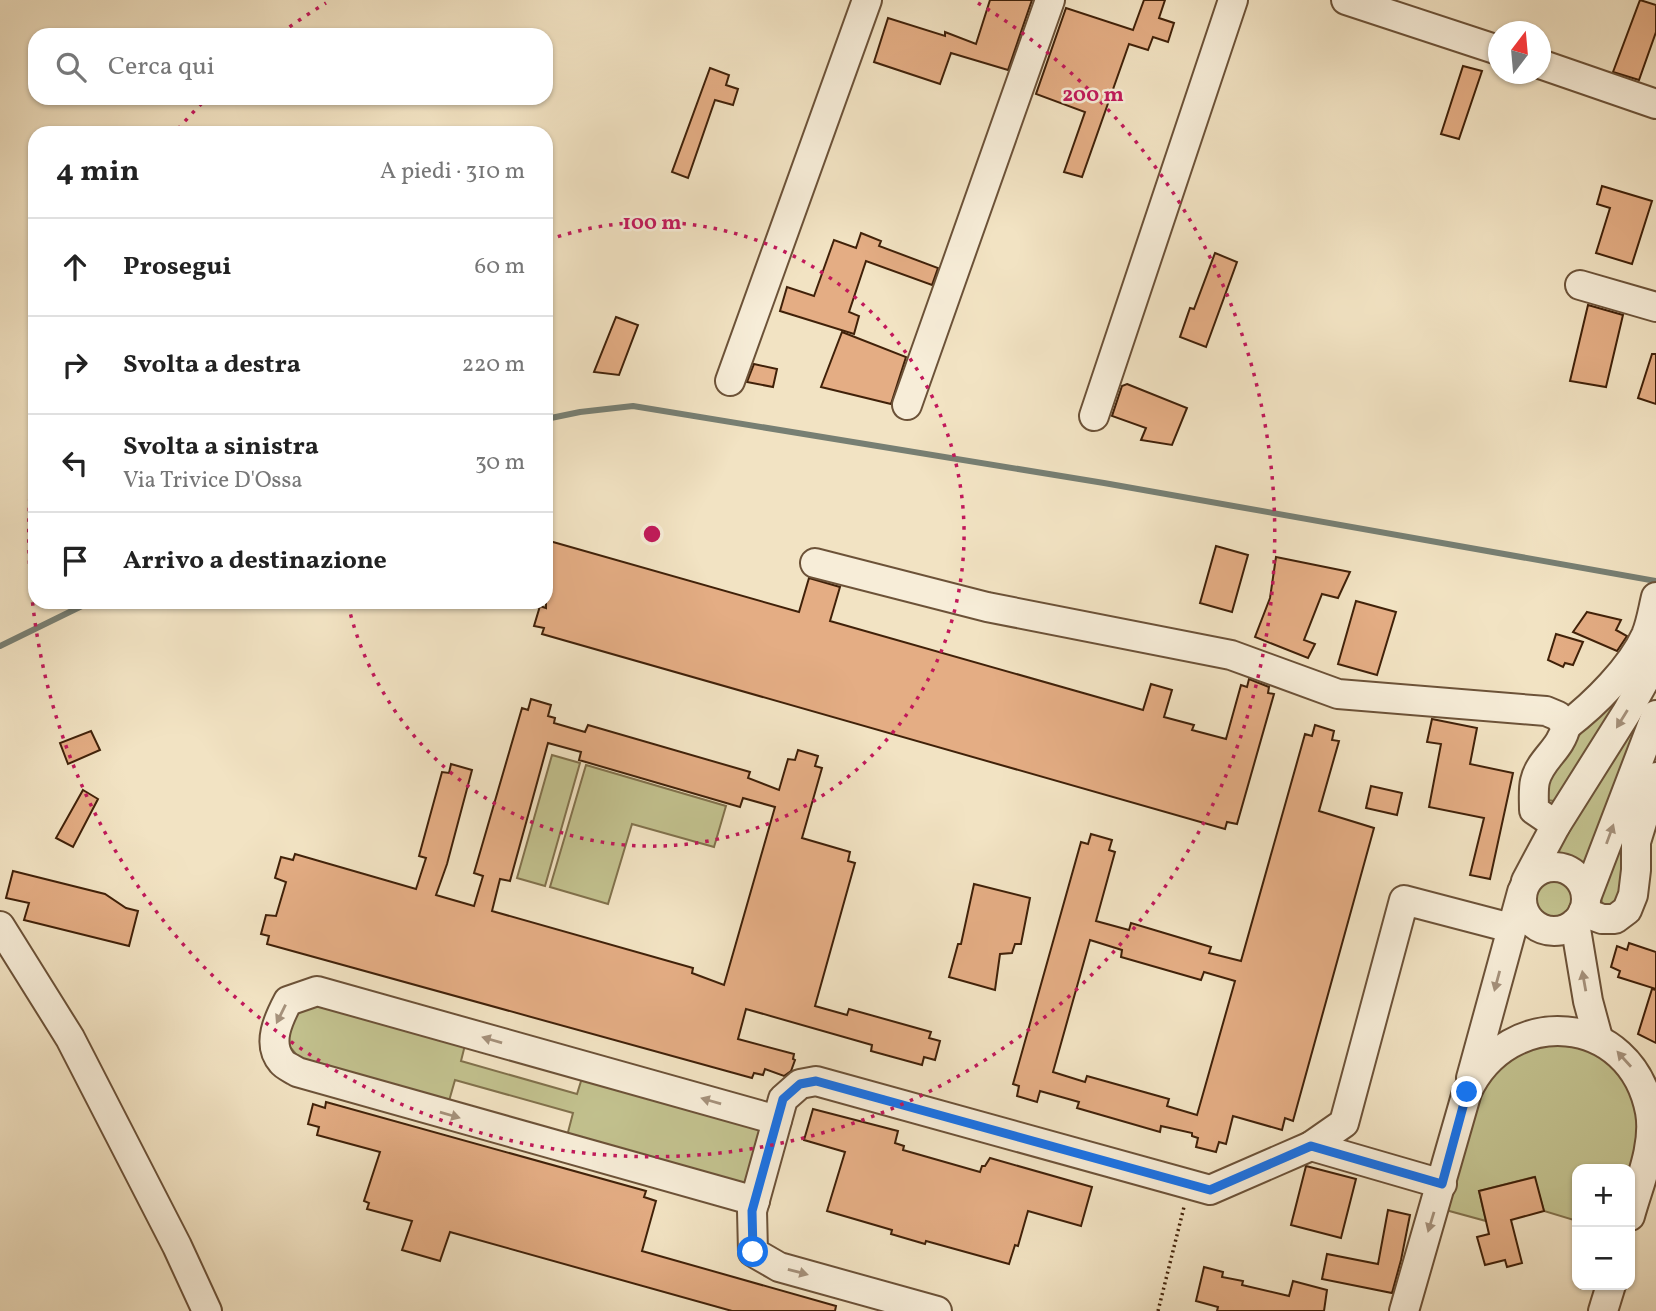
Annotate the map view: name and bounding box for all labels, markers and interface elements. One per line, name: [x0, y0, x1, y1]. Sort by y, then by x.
north arrow: [1488, 21, 1551, 84]
search box: [28, 28, 553, 105]
icon: search: [52, 48, 90, 86]
text: Cerca qui: [108, 49, 215, 85]
text: 200 m: [1062, 81, 1124, 110]
text: 4 min: [56, 151, 140, 193]
text: A piedi · 310 m: [380, 156, 525, 188]
text: 100 m: [622, 209, 682, 238]
icon: ahead: [56, 248, 94, 286]
text: Prosegui: [123, 249, 231, 285]
text: 60 m: [475, 251, 525, 283]
icon: right: [56, 346, 94, 384]
text: Svolta a destra: [123, 347, 301, 383]
text: 220 m: [462, 349, 525, 381]
text: Svolta a sinistra: [123, 429, 319, 465]
icon: left: [56, 444, 94, 482]
text: 30 m: [475, 447, 525, 479]
text: Via Trivice D'Ossa: [123, 465, 303, 497]
centre of rings: [640, 522, 664, 546]
icon: arrive: [56, 542, 94, 580]
text: Arrivo a destinazione: [123, 543, 387, 579]
one-way arrow: [1616, 709, 1629, 729]
one-way arrow: [1605, 824, 1616, 845]
one-way arrow: [1491, 970, 1502, 992]
one-way arrow: [1578, 970, 1589, 992]
one-way arrow: [276, 1004, 287, 1024]
one-way arrow: [481, 1034, 503, 1045]
one-way arrow: [1616, 1050, 1632, 1068]
route end: [1451, 1076, 1482, 1107]
one-way arrow: [700, 1095, 722, 1106]
one-way arrow: [440, 1110, 461, 1120]
map controls: [1572, 1164, 1635, 1290]
button: +: [1572, 1164, 1635, 1227]
one-way arrow: [1425, 1211, 1435, 1232]
button: −: [1572, 1227, 1635, 1290]
route start: [737, 1236, 768, 1267]
one-way arrow: [787, 1267, 809, 1278]

